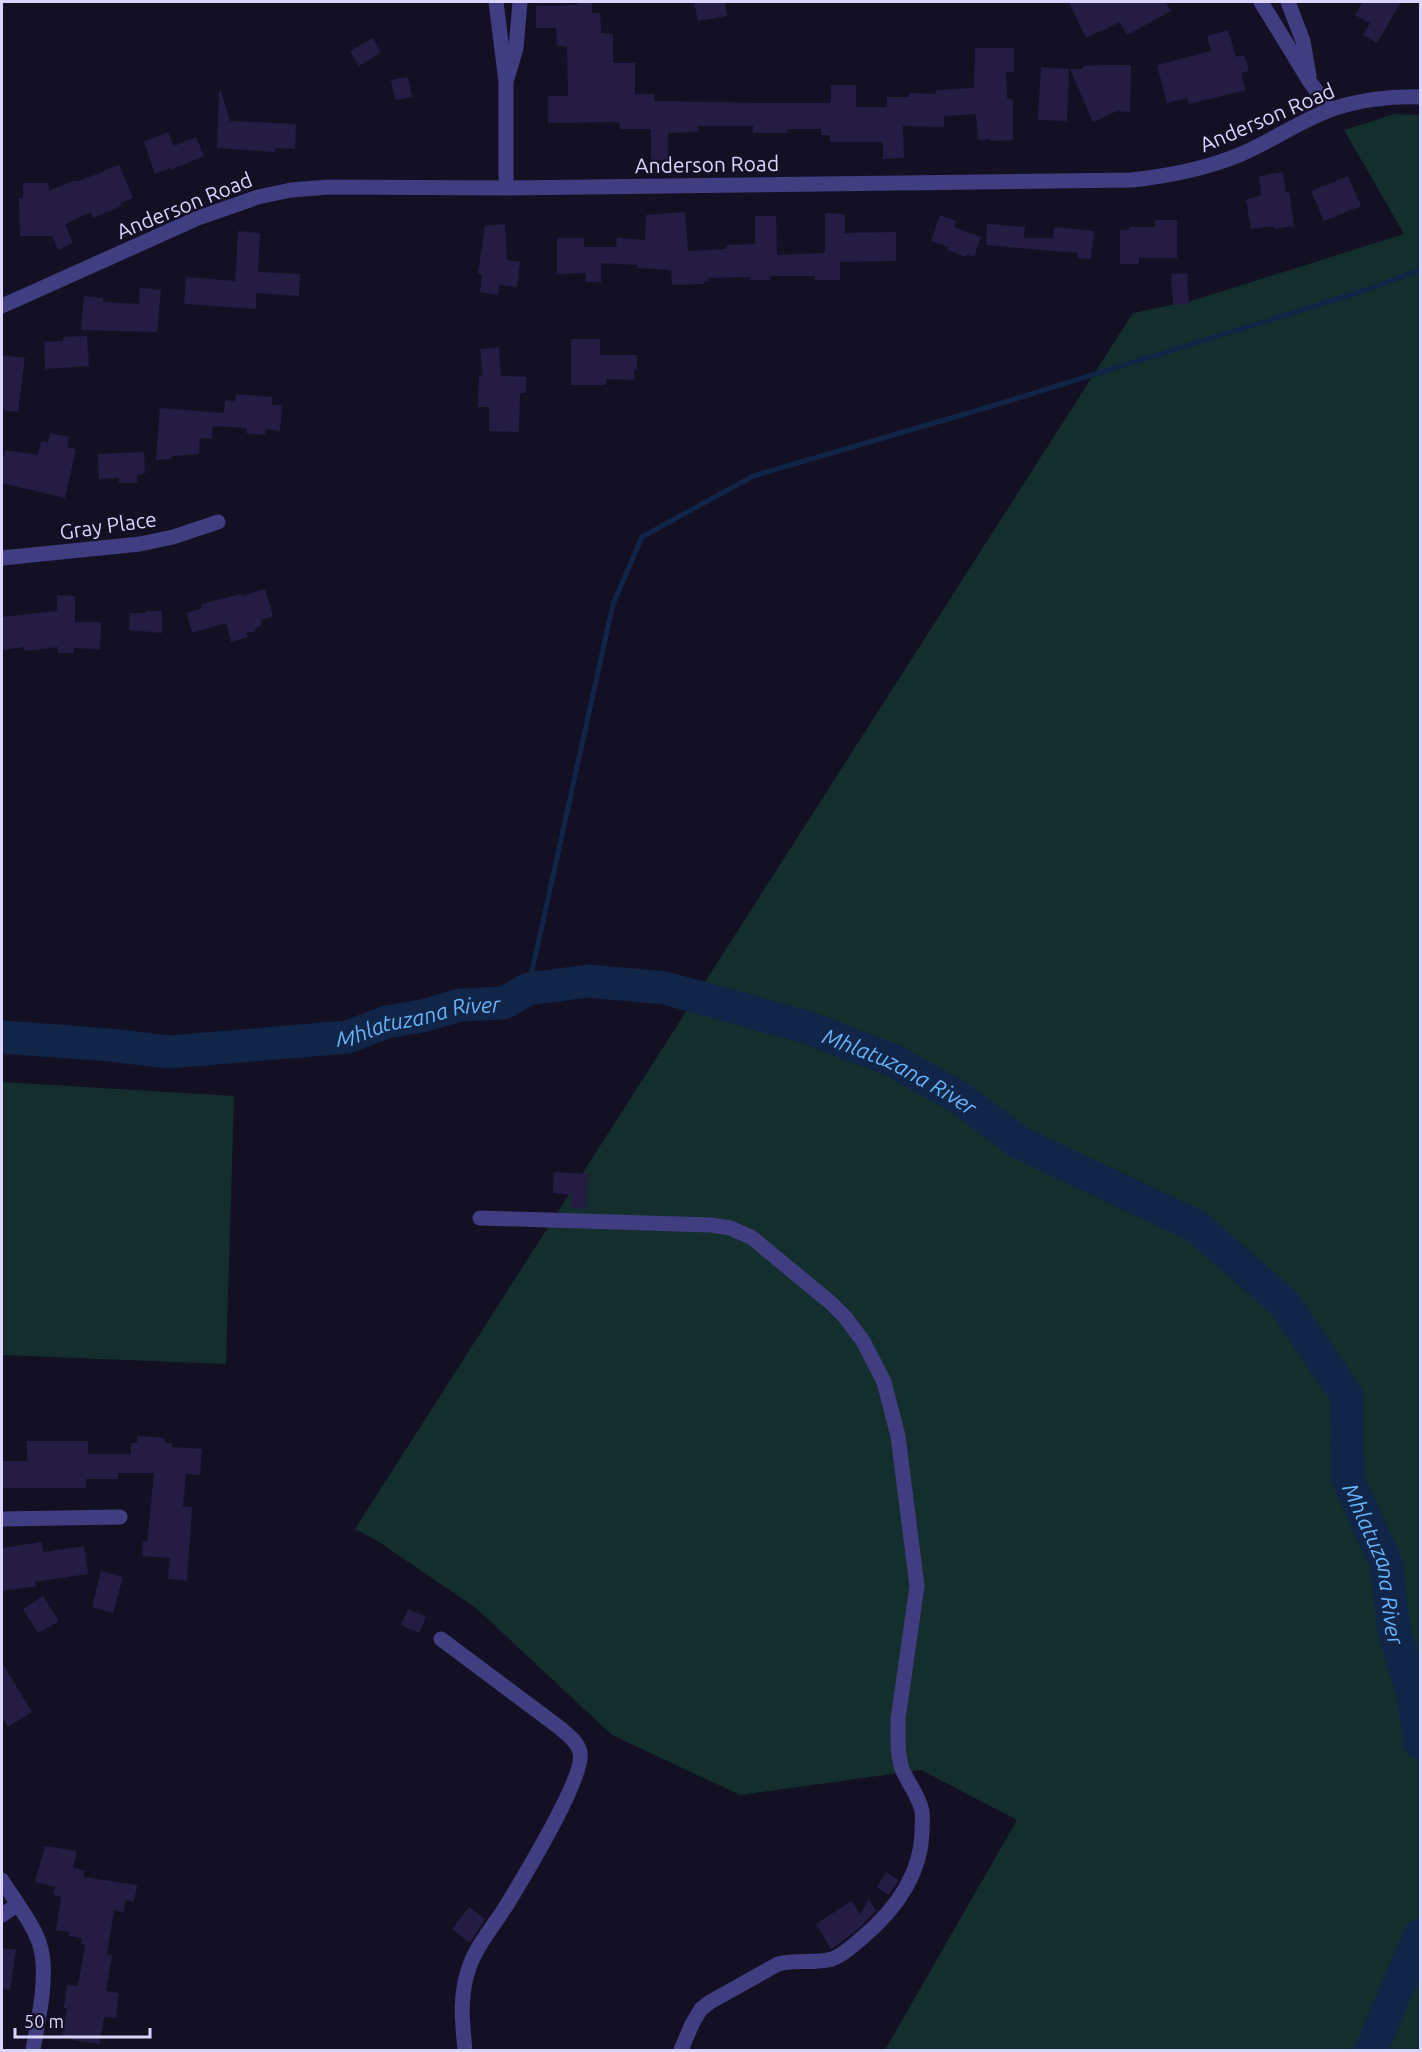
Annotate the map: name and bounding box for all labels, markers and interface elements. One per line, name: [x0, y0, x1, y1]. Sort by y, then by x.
street label: Anderson Road: [1196, 78, 1338, 156]
street label: Anderson Road: [635, 151, 779, 177]
street label: Anderson Road: [113, 167, 255, 243]
street label: Gray Place: [58, 506, 158, 544]
water label: Mhlatuzana River: [335, 991, 501, 1050]
water label: Mhlatuzana River: [819, 1022, 982, 1120]
water label: Mhlatuzana River: [1338, 1479, 1410, 1648]
scale bar: [15, 2001, 150, 2039]
text: 50 m: [24, 2011, 64, 2031]

